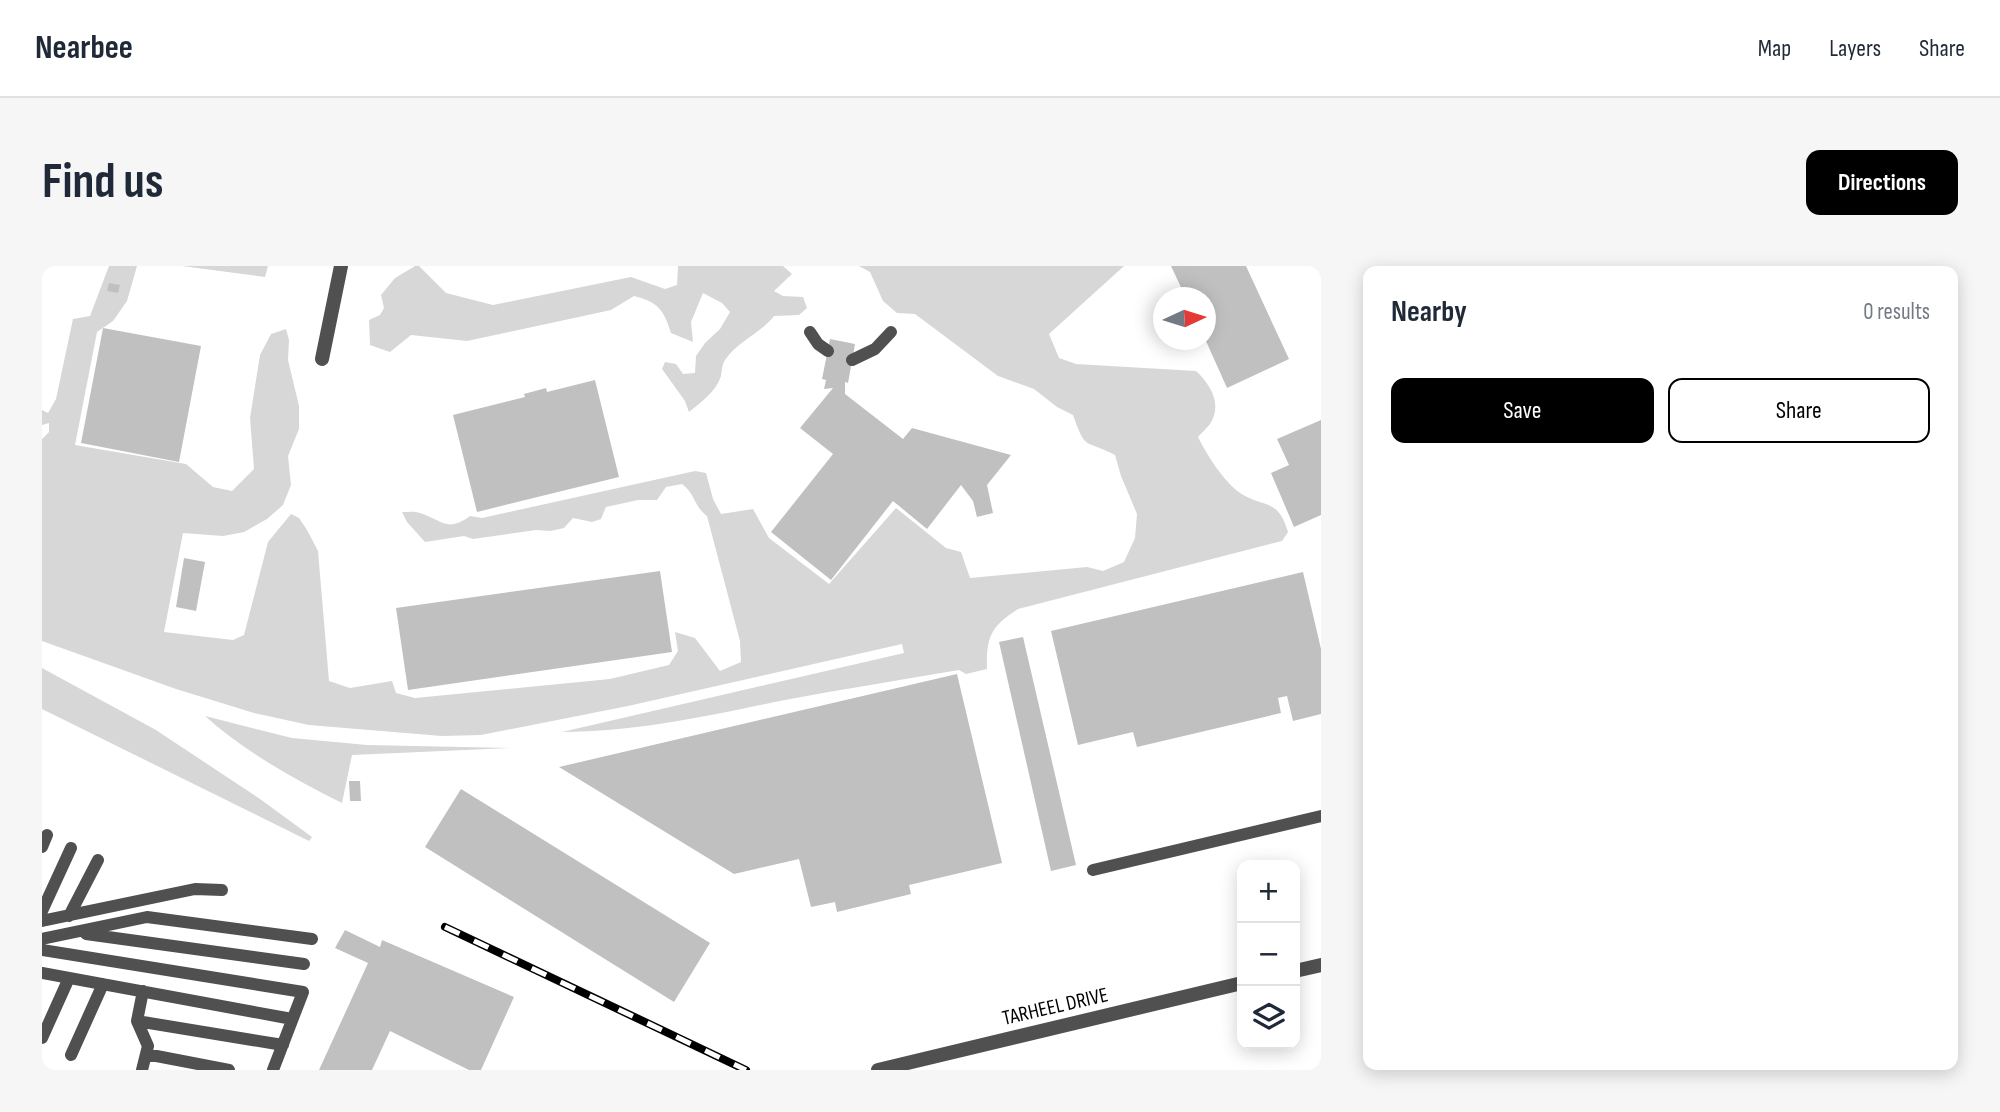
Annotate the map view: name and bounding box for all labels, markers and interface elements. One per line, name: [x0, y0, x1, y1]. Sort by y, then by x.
text: Nearbee: [35, 28, 133, 68]
text: Map: [1758, 34, 1791, 63]
text: Layers: [1829, 34, 1881, 63]
text: Share: [1919, 34, 1965, 63]
button: Directions: [1806, 150, 1958, 215]
text: Find us: [42, 153, 164, 212]
north arrow: [1153, 287, 1216, 350]
text: Nearby: [1391, 294, 1467, 330]
text: 0 results: [1863, 298, 1930, 326]
button: Save: [1391, 378, 1654, 443]
button: Share: [1668, 378, 1930, 443]
map controls: [1237, 860, 1300, 1049]
button: +: [1237, 860, 1300, 923]
button: −: [1237, 923, 1300, 986]
street label: TARHEEL DRIVE: [1000, 982, 1110, 1031]
button: layers: [1237, 986, 1300, 1049]

